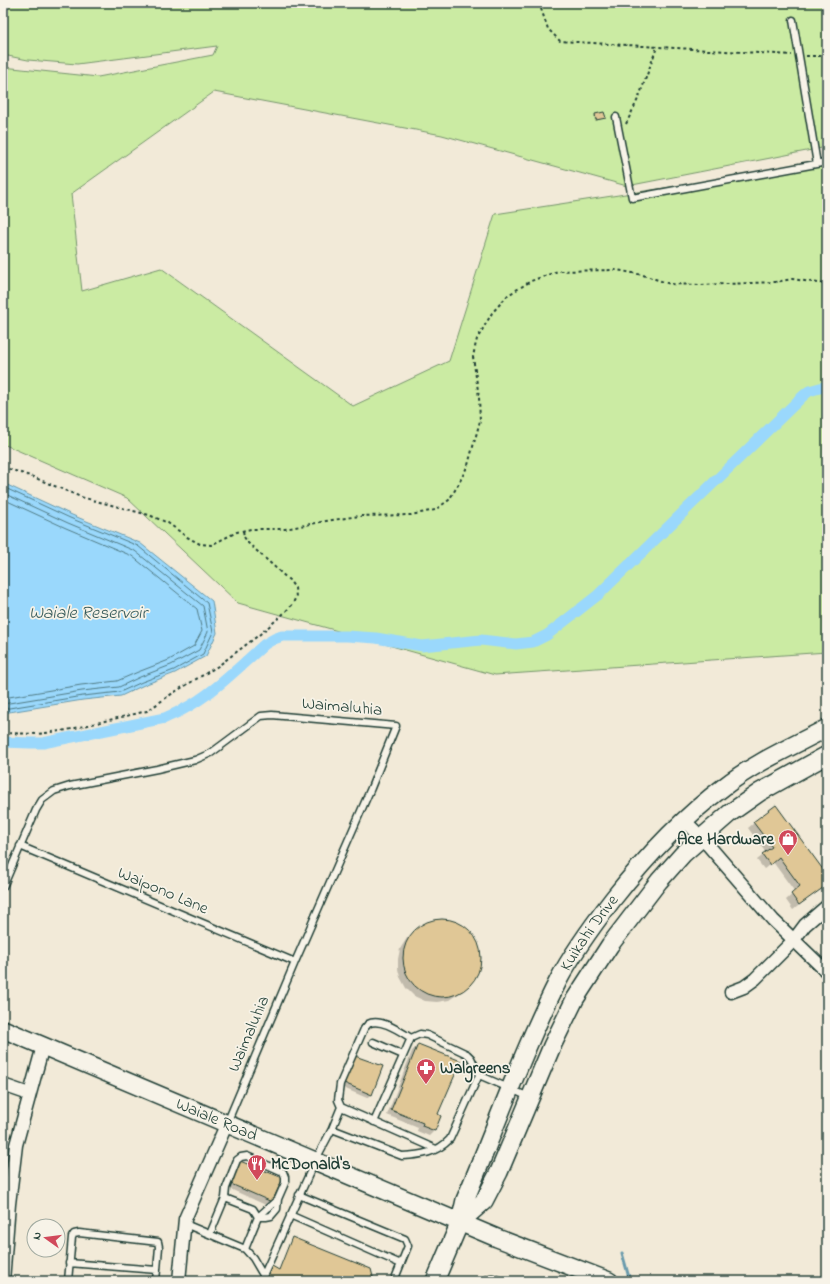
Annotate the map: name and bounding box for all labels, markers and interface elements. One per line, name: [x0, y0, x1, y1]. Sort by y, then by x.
water label: Waiale Reservoir: [29, 601, 150, 627]
street label: Waimaluhia: [301, 691, 383, 723]
place label: Ace Hardware: [677, 827, 775, 852]
shop icon: Ace Hardware: [777, 828, 799, 856]
street label: Waipono Lane: [114, 861, 213, 921]
street label: Kuikahi Drive: [553, 889, 625, 976]
street label: Waimaluhia: [222, 992, 276, 1076]
place label: Walgreens: [440, 1056, 511, 1083]
pharmacy icon: Walgreens: [415, 1057, 437, 1085]
street label: Waiale Road: [172, 1091, 262, 1148]
place label: McDonald's: [271, 1152, 351, 1177]
restaurant icon: McDonald's: [246, 1153, 268, 1181]
north arrow: [26, 1218, 66, 1258]
text: N: [29, 1230, 46, 1241]

